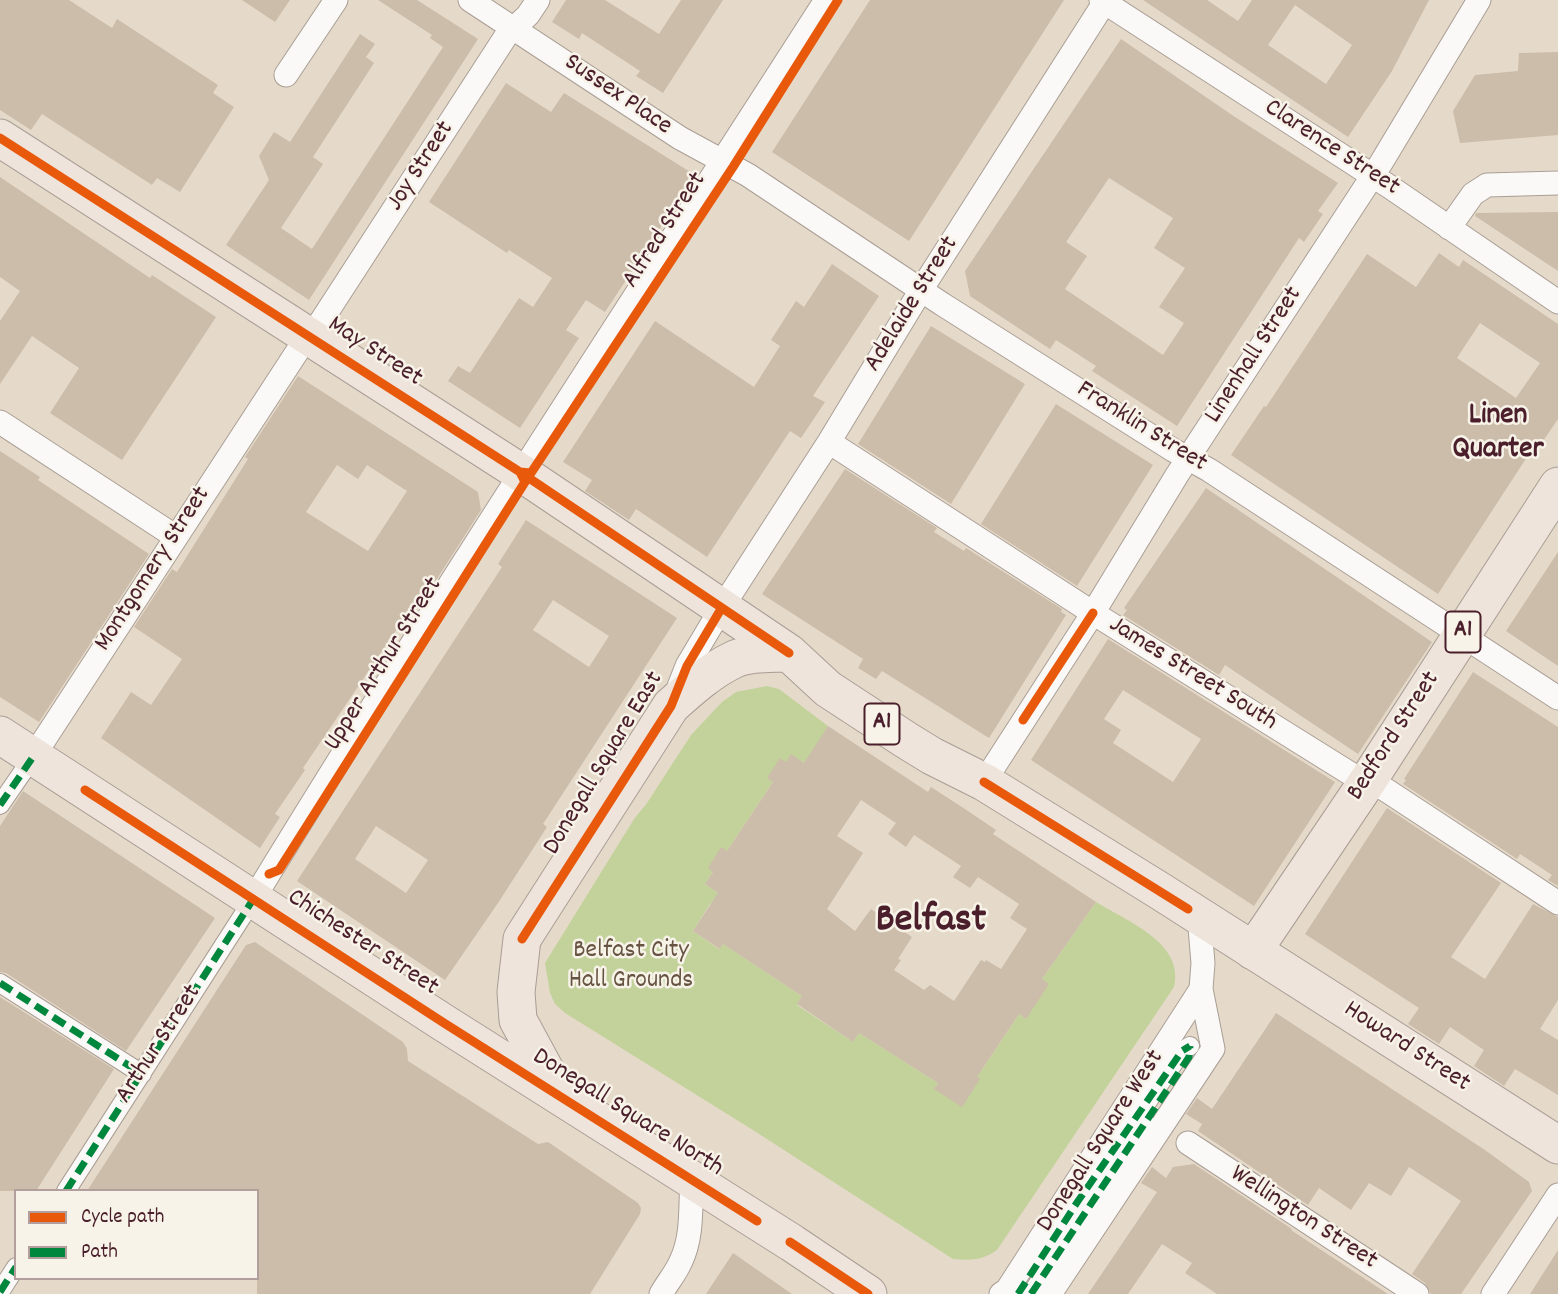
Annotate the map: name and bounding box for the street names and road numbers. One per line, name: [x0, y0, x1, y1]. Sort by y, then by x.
street label: Sussex Place: [557, 48, 677, 144]
street label: Clarence Street: [1257, 94, 1405, 204]
street label: Joy Street: [381, 116, 463, 218]
street label: Alfred Street: [617, 167, 715, 295]
street label: Adelaide Street: [859, 232, 967, 378]
street label: Linenhall Street: [1199, 282, 1311, 430]
street label: May Street: [321, 311, 427, 395]
street label: Franklin Street: [1070, 376, 1212, 480]
street label: Montgomery Street: [89, 482, 219, 658]
street label: Upper Arthur Street: [319, 572, 451, 758]
street label: James Street South: [1102, 611, 1282, 739]
road number: A1: [1446, 612, 1480, 652]
street label: Donegall Square East: [538, 667, 672, 861]
street label: Bedford Street: [1342, 667, 1448, 807]
road number: A1: [864, 704, 900, 744]
street label: Chichester Street: [281, 884, 443, 1004]
street label: Arthur Street: [110, 980, 210, 1110]
street label: Howard Street: [1337, 995, 1475, 1101]
street label: Donegall Square North: [526, 1043, 728, 1185]
street label: Donegall Square West: [1032, 1045, 1172, 1239]
street label: Wellington Street: [1224, 1160, 1382, 1278]

